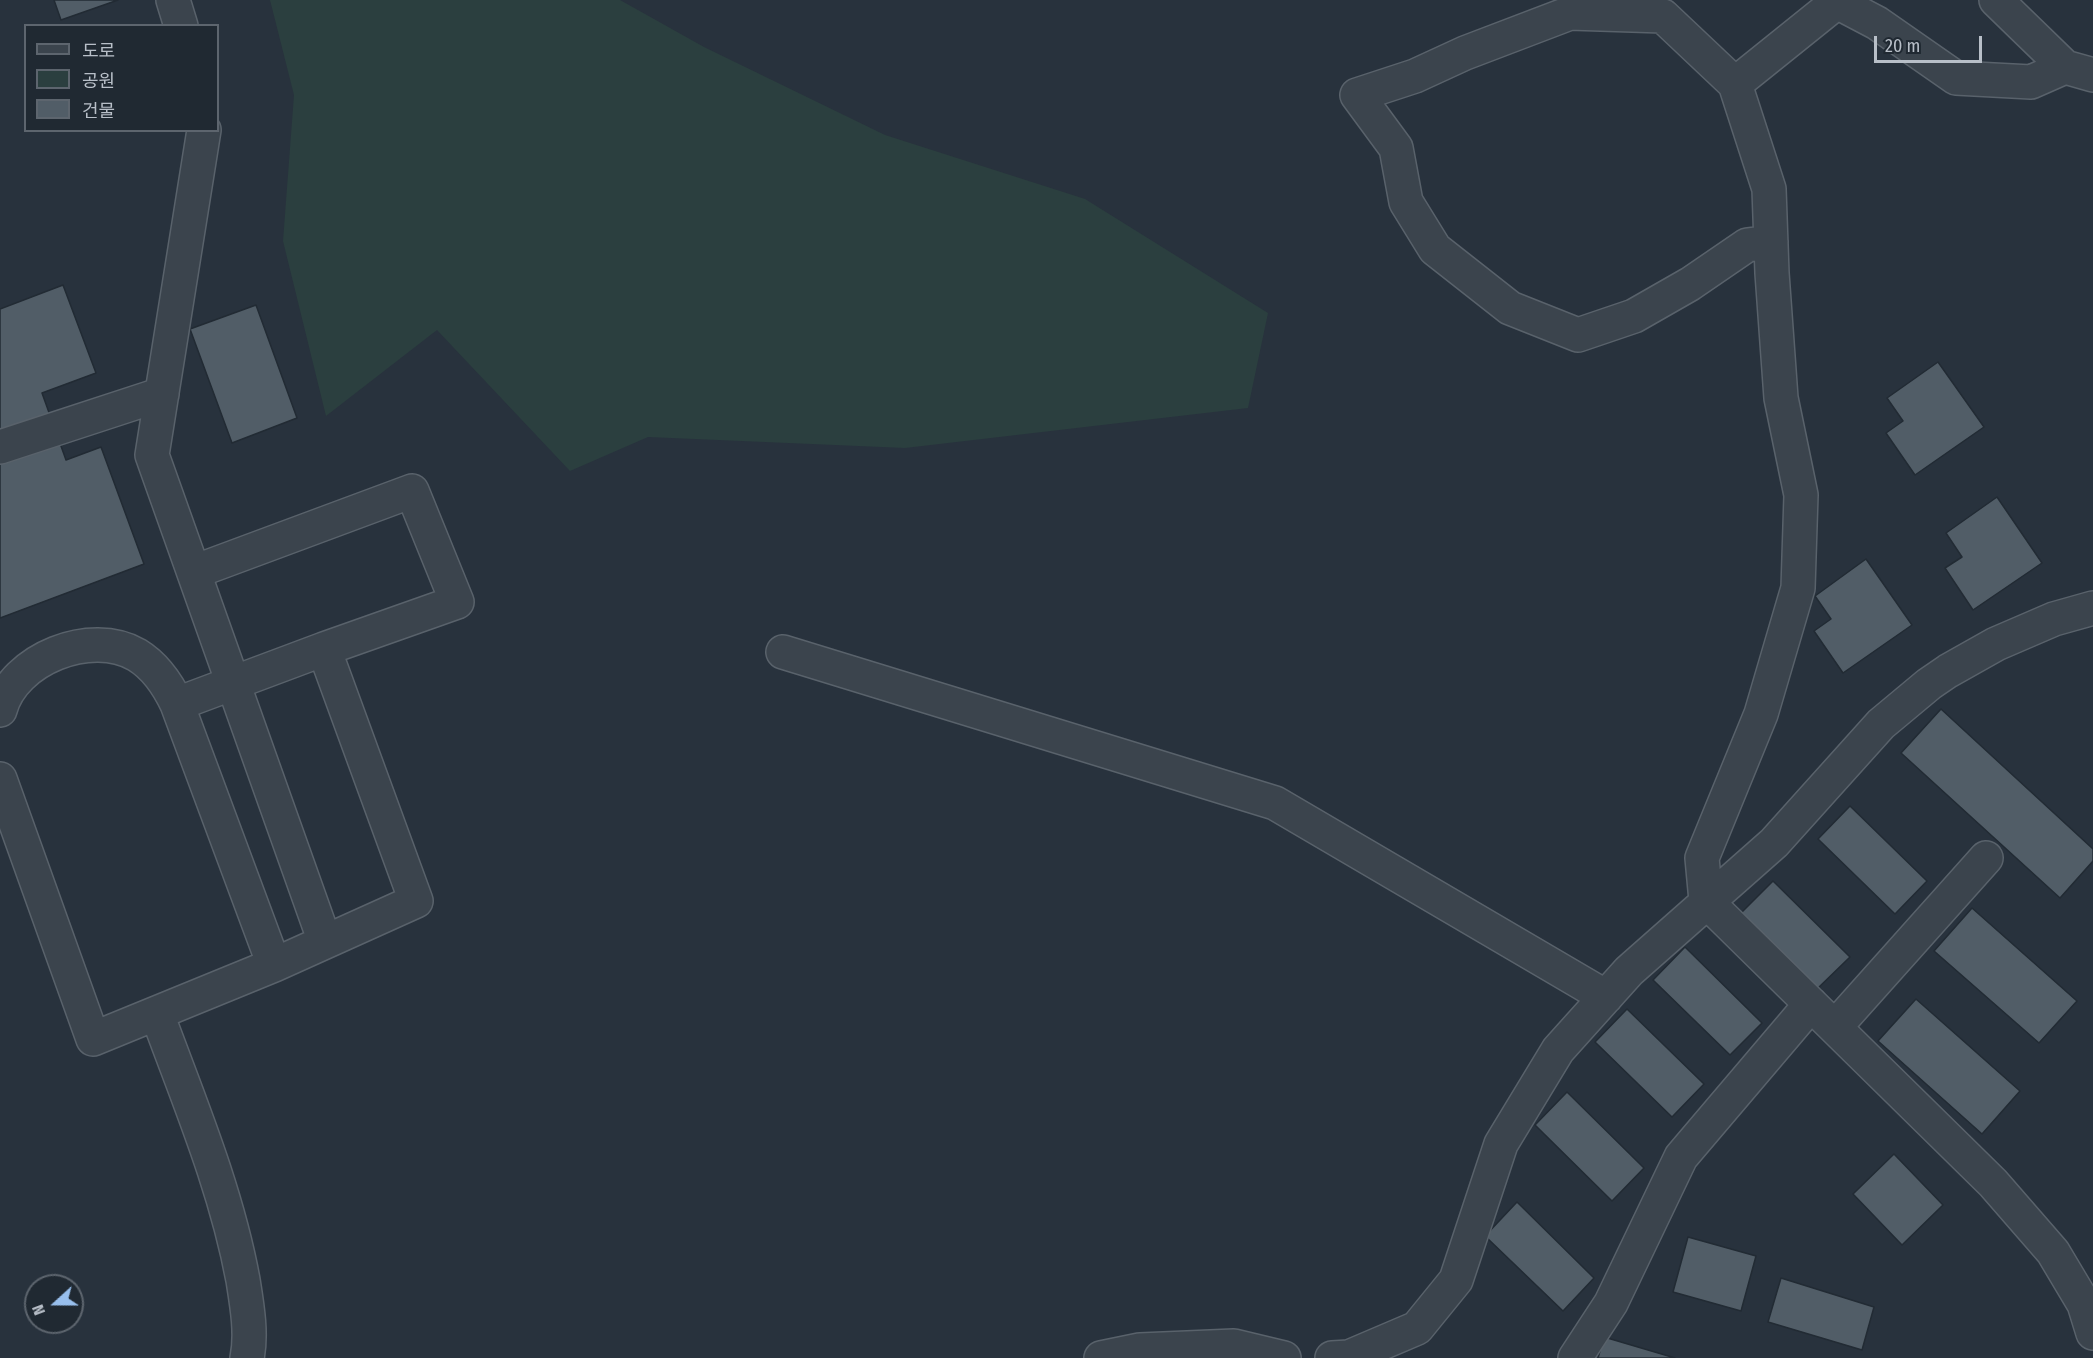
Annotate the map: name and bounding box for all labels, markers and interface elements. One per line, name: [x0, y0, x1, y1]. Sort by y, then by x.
legend: [24, 24, 219, 132]
scale bar: [1877, 24, 1985, 62]
text: 20 m: [1885, 35, 1920, 57]
text: 도로: [82, 40, 115, 62]
text: 공원: [82, 70, 115, 92]
text: 건물: [82, 100, 115, 122]
north arrow: [24, 1274, 84, 1334]
text: N: [28, 1302, 49, 1318]

